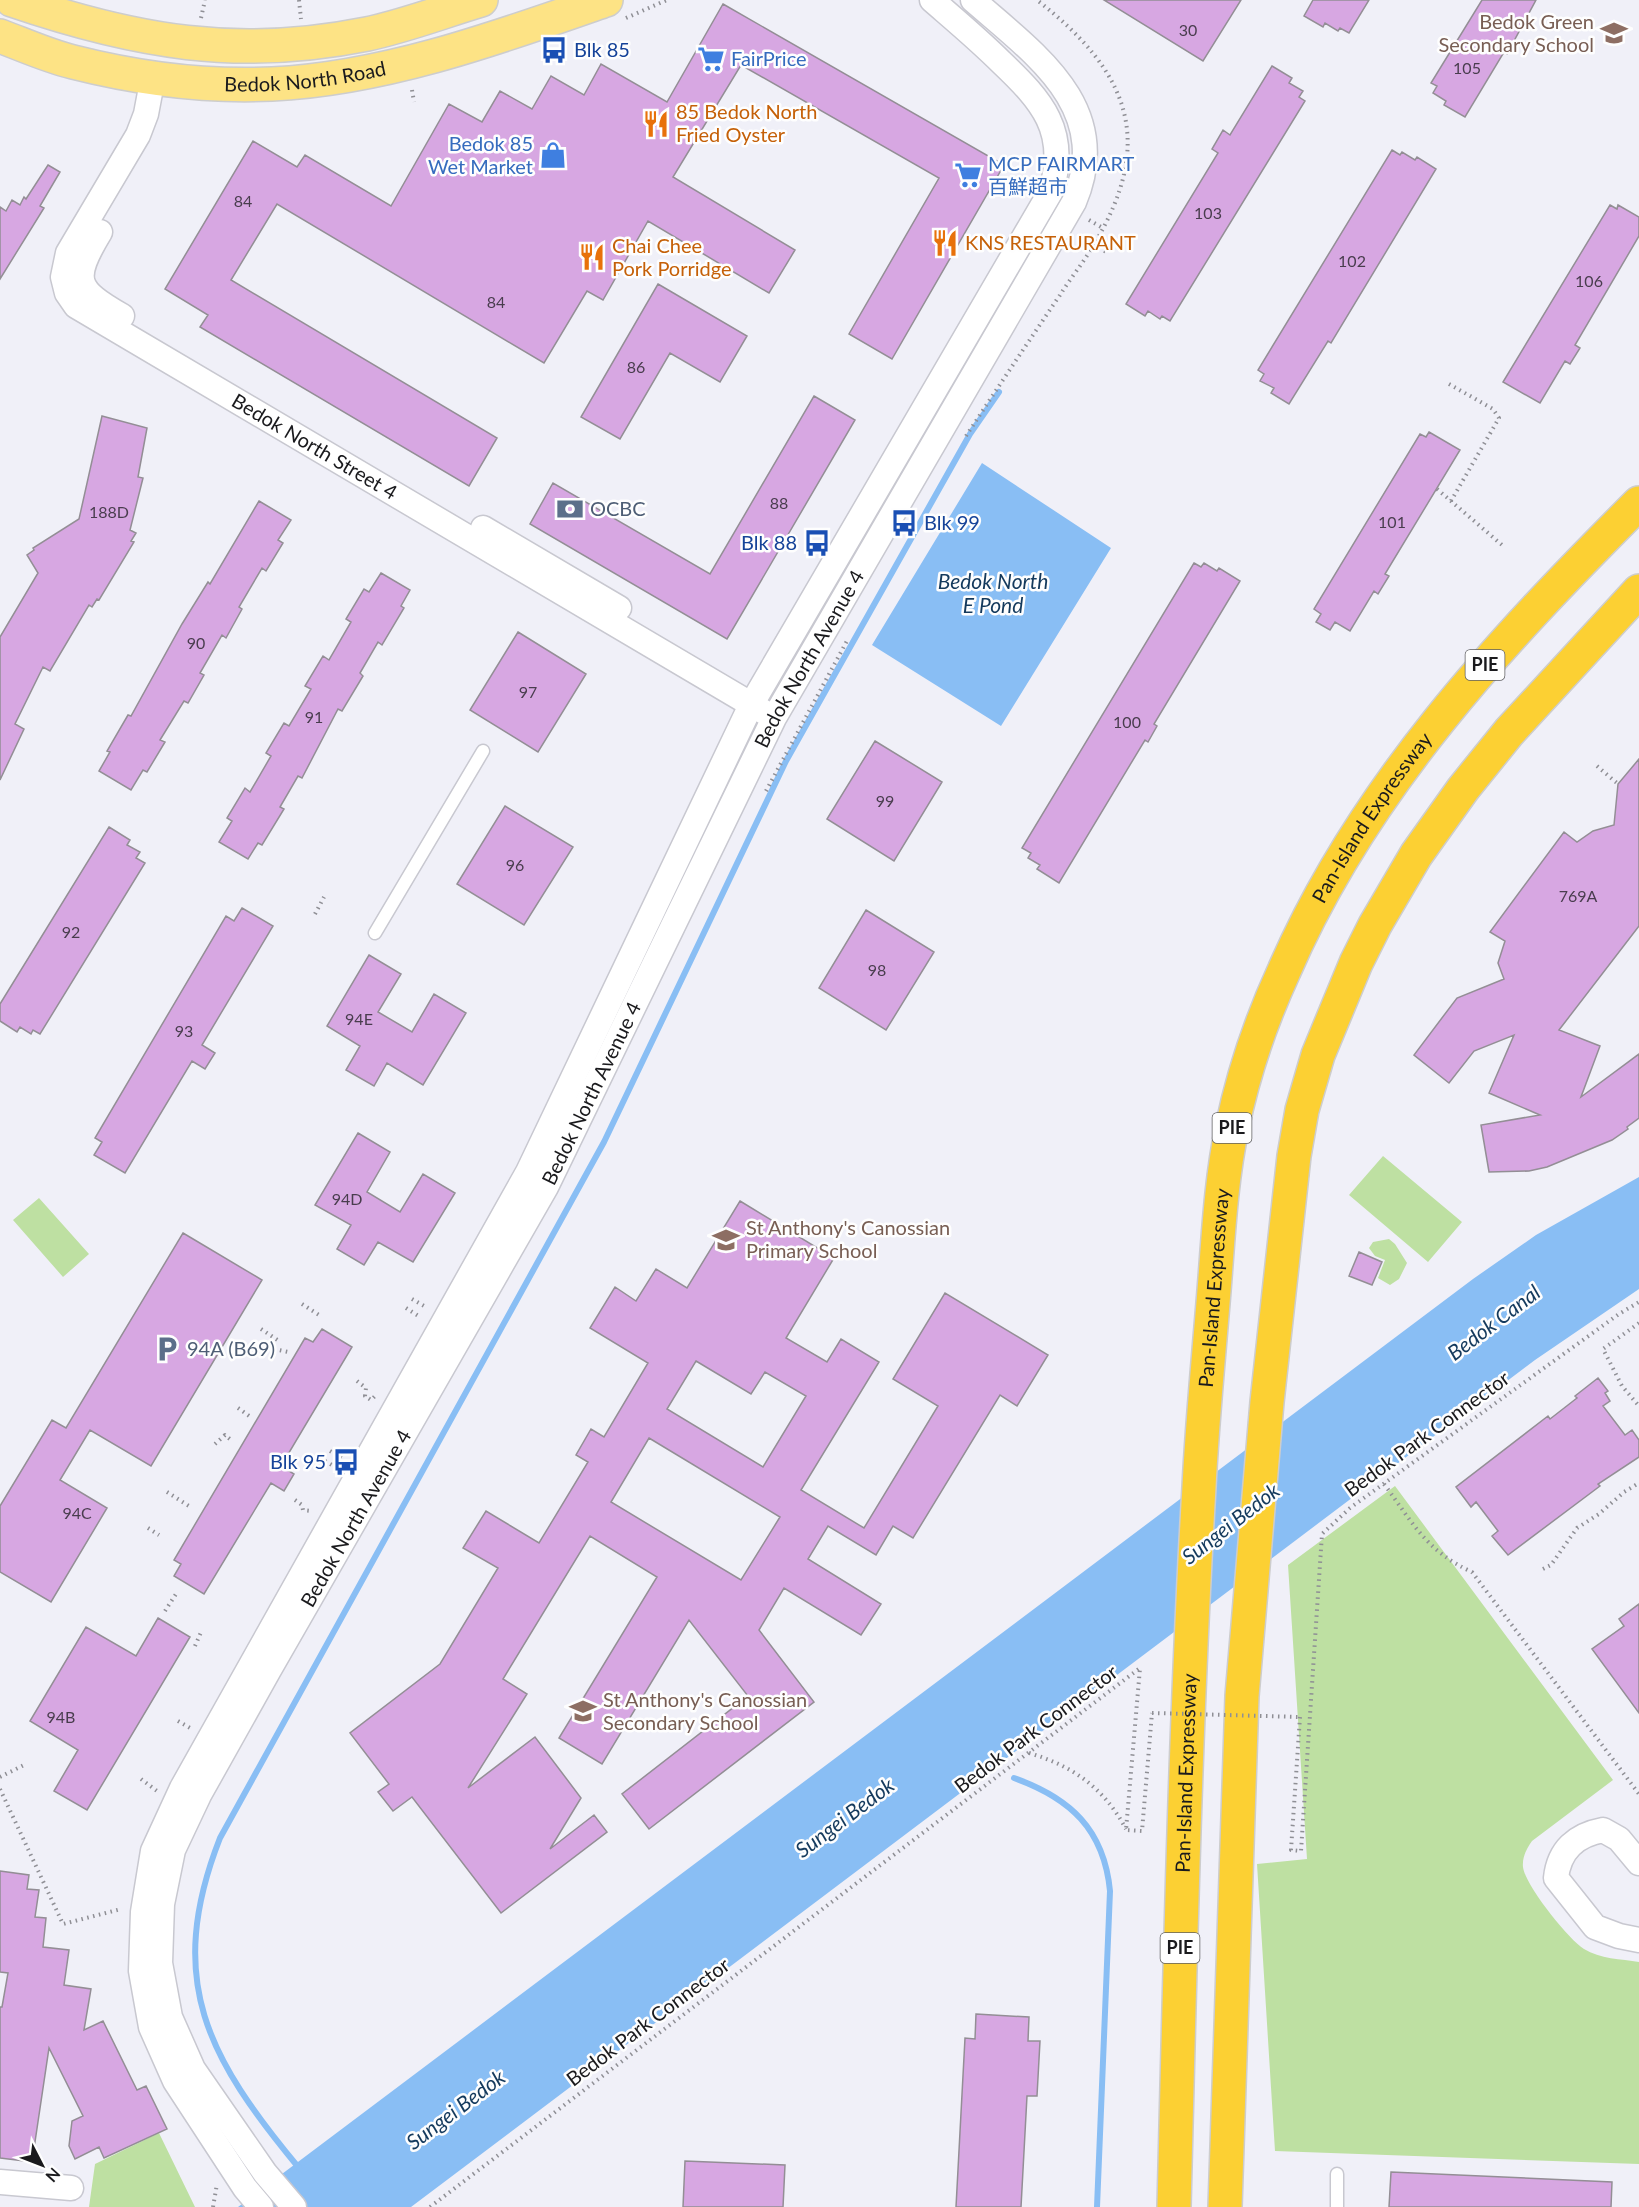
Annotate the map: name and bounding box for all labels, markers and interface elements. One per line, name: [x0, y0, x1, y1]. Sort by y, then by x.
place label: Bedok Green Secondary School: [1439, 9, 1594, 56]
school or university icon: Bedok Green Secondary School: [1599, 18, 1629, 48]
house number: 30: [1179, 20, 1197, 39]
bus stop icon: Blk 85: [539, 35, 569, 65]
place label: Blk 85: [574, 37, 630, 61]
supermarket icon: FairPrice: [696, 44, 726, 74]
place label: FairPrice: [731, 46, 807, 70]
street label: Bedok North Road: [224, 55, 388, 96]
house number: 105: [1453, 58, 1481, 77]
place label: 85 Bedok North Fried Oyster: [676, 99, 817, 146]
restaurant icon: 85 Bedok North Fried Oyster: [641, 109, 671, 139]
place label: Bedok 85 Wet Market: [428, 131, 533, 178]
shop icon: Bedok 85 Wet Market: [538, 140, 568, 170]
place label: MCP FAIRMART 百鮮超市: [988, 151, 1134, 198]
supermarket icon: MCP FAIRMART 百鮮超市: [953, 160, 983, 190]
house number: 84: [234, 191, 252, 210]
house number: 103: [1194, 203, 1222, 222]
restaurant icon: KNS RESTAURANT: [930, 228, 960, 258]
place label: KNS RESTAURANT: [965, 230, 1136, 254]
place label: Chai Chee Pork Porridge: [612, 233, 732, 280]
restaurant icon: Chai Chee Pork Porridge: [577, 242, 607, 272]
house number: 102: [1338, 251, 1366, 270]
house number: 106: [1575, 271, 1603, 290]
house number: 84: [487, 292, 505, 311]
house number: 86: [627, 357, 645, 376]
street label: Bedok North Street 4: [228, 388, 402, 504]
house number: 88: [770, 493, 788, 512]
bank icon: OCBC: [555, 494, 585, 524]
place label: OCBC: [590, 496, 646, 520]
house number: 188D: [89, 502, 129, 521]
bus stop icon: Blk 99: [889, 508, 919, 538]
place label: Blk 99: [924, 510, 980, 534]
house number: 101: [1378, 512, 1406, 531]
bus stop icon: Blk 88: [802, 528, 832, 558]
place label: Blk 88: [741, 530, 797, 554]
street label: Bedok North Avenue 4: [748, 565, 869, 751]
water label: Bedok North E Pond: [938, 568, 1048, 617]
house number: 90: [187, 633, 205, 652]
road number: PIE: [1466, 650, 1504, 680]
house number: 97: [519, 682, 537, 701]
house number: 91: [305, 707, 323, 726]
house number: 100: [1113, 712, 1141, 731]
street label: Pan-Island Expressway: [1306, 727, 1437, 907]
house number: 99: [876, 791, 894, 810]
house number: 96: [506, 855, 524, 874]
house number: 769A: [1559, 886, 1598, 905]
house number: 92: [62, 922, 80, 941]
house number: 98: [868, 960, 886, 979]
street label: Bedok North Avenue 4: [536, 997, 645, 1188]
house number: 94E: [345, 1009, 373, 1028]
house number: 93: [175, 1021, 193, 1040]
road number: PIE: [1212, 1113, 1252, 1143]
street label: Pan-Island Expressway: [1193, 1187, 1234, 1388]
house number: 94D: [332, 1189, 362, 1208]
place label: St Anthony's Canossian Primary School: [746, 1215, 950, 1262]
school or university icon: St Anthony's Canossian Primary School: [711, 1225, 741, 1255]
water label: Bedok Canal: [1442, 1279, 1545, 1365]
parking icon: 94A (B69): [152, 1334, 182, 1364]
place label: 94A (B69): [187, 1336, 275, 1360]
street label: Bedok Park Connector: [1339, 1365, 1514, 1501]
street label: Bedok North Avenue 4: [295, 1425, 416, 1611]
bus stop icon: Blk 95: [331, 1447, 361, 1477]
place label: Blk 95: [270, 1449, 326, 1473]
water label: Sungei Bedok: [1176, 1476, 1285, 1569]
house number: 94C: [62, 1503, 92, 1522]
street label: Bedok Park Connector: [949, 1659, 1122, 1797]
street label: Pan-Island Expressway: [1170, 1672, 1201, 1873]
place label: St Anthony's Canossian Secondary School: [603, 1687, 807, 1734]
school or university icon: St Anthony's Canossian Secondary School: [568, 1696, 598, 1726]
house number: 94B: [47, 1707, 75, 1726]
water label: Sungei Bedok: [790, 1771, 899, 1862]
road number: PIE: [1160, 1933, 1200, 1963]
street label: Bedok Park Connector: [561, 1952, 734, 2090]
water label: Sungei Bedok: [401, 2063, 510, 2154]
north arrow: [12, 2135, 72, 2195]
text: N: [42, 2164, 65, 2186]

